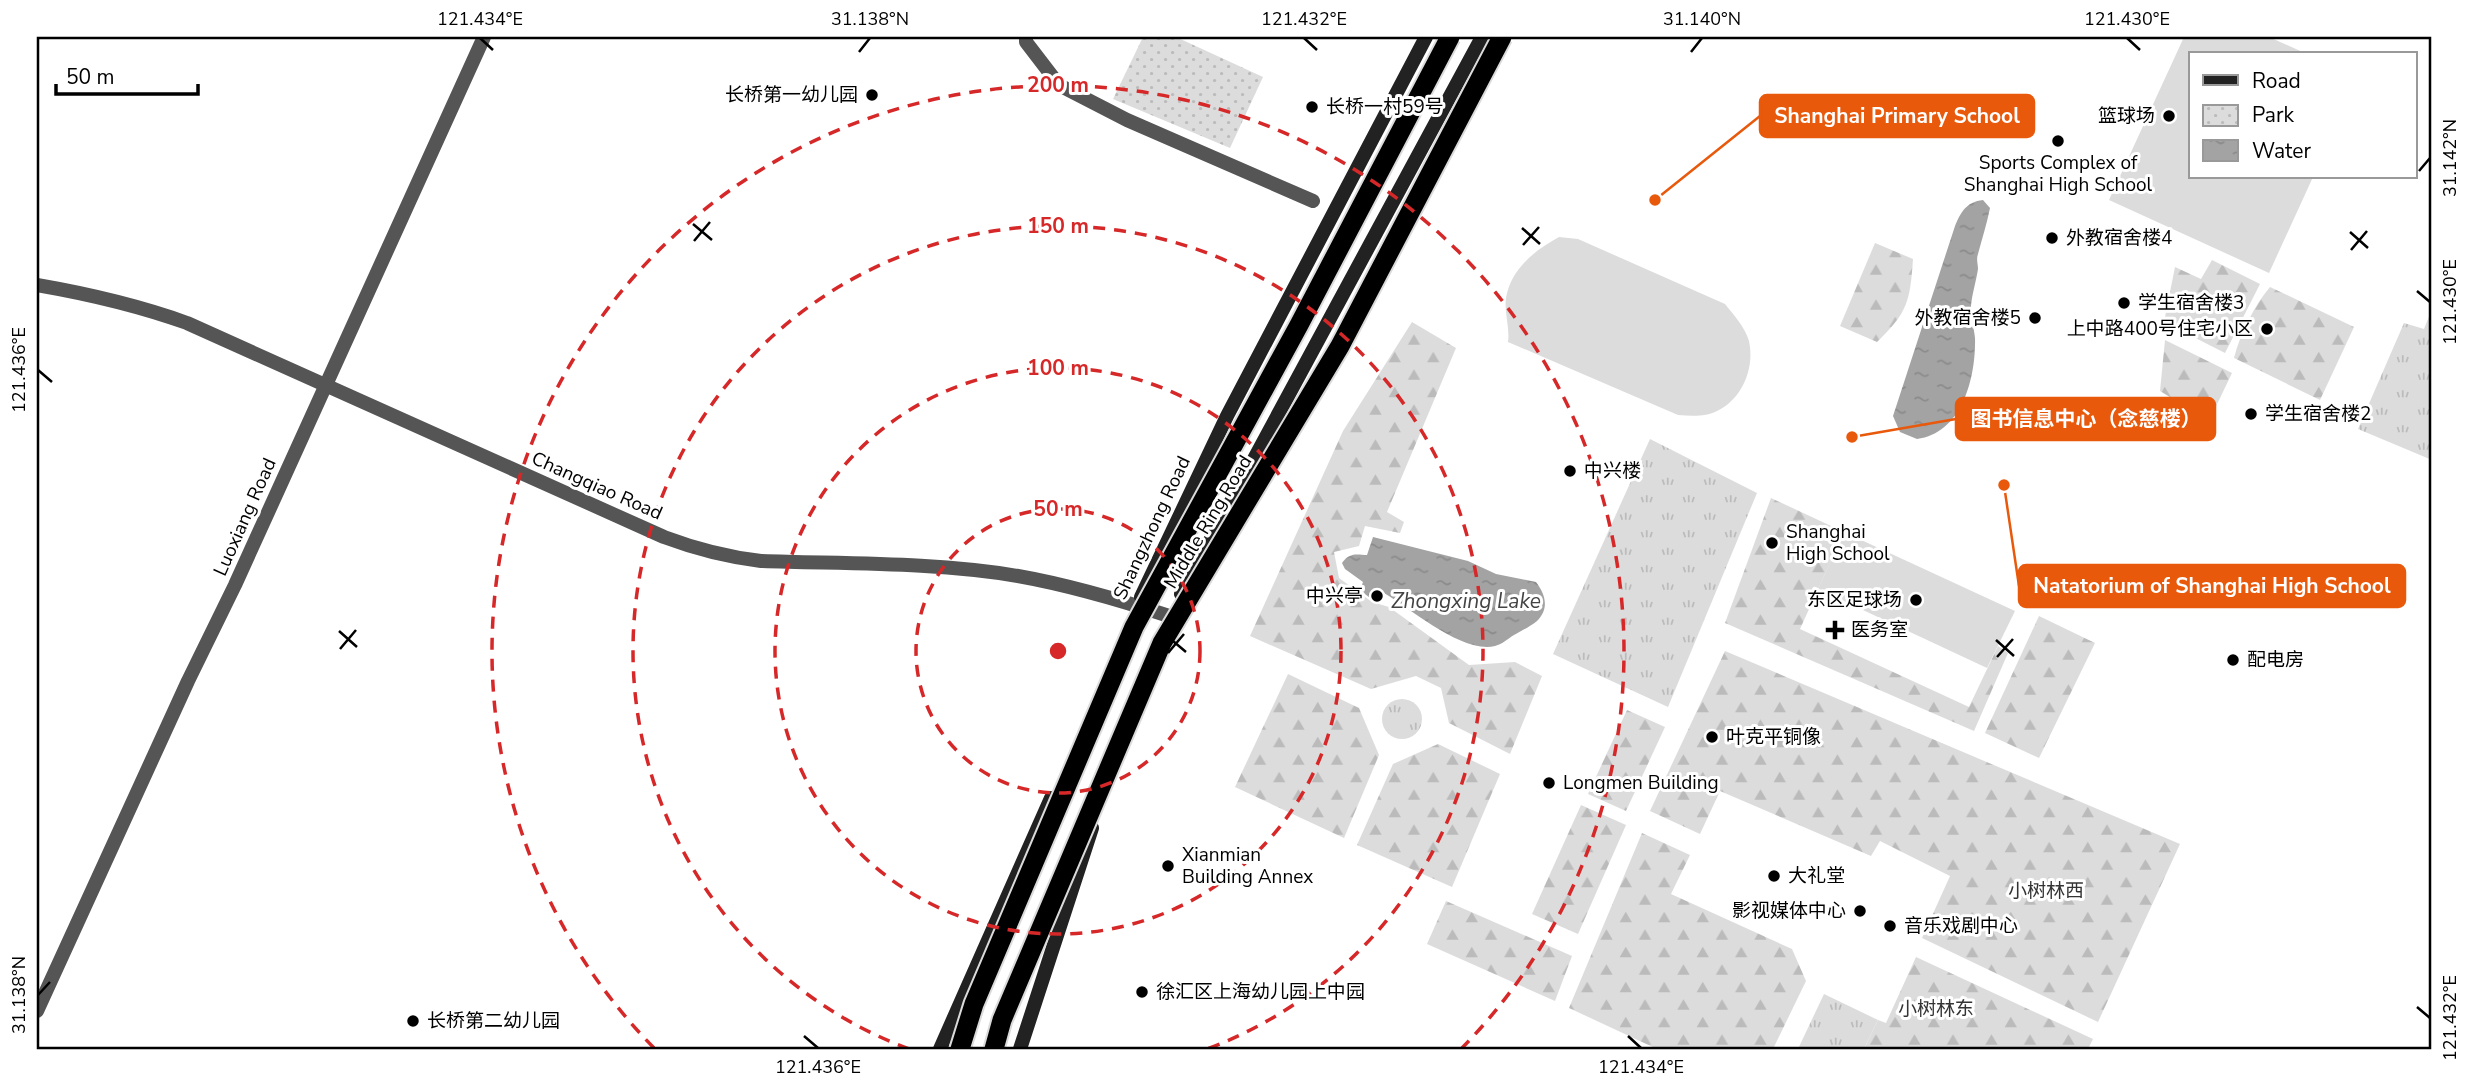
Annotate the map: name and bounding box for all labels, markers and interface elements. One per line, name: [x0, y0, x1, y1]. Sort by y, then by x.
text: 121.434°E: [437, 7, 523, 31]
text: 31.138°N: [831, 7, 909, 31]
text: 121.432°E: [1261, 7, 1347, 31]
text: 31.140°N: [1663, 7, 1741, 31]
text: 121.430°E: [2084, 7, 2170, 31]
scale bar: [56, 52, 198, 96]
legend: [2189, 52, 2416, 178]
text: 50 m: [66, 63, 115, 91]
text: Road: [2252, 67, 2301, 95]
text: 200 m: [1027, 71, 1089, 99]
place label: 长桥第一幼儿园: [725, 82, 858, 108]
marker: 长桥第一幼儿园: [864, 87, 880, 103]
place label: 长桥一村59号: [1326, 94, 1444, 120]
callout: Shanghai Primary School: [1760, 95, 2034, 137]
marker: 长桥一村59号: [1304, 99, 1320, 115]
text: Park: [2252, 101, 2294, 129]
text: Shanghai Primary School: [1774, 102, 2020, 130]
place label: 篮球场: [2098, 103, 2155, 129]
marker: 篮球场: [2161, 108, 2177, 124]
text: 31.142°N: [2438, 119, 2462, 197]
marker: Sports Complex of Shanghai High School: [2050, 133, 2066, 149]
text: Water: [2252, 137, 2311, 165]
place label: Sports Complex of Shanghai High School: [1964, 150, 2153, 198]
text: 150 m: [1027, 212, 1089, 240]
place label: 外教宿舍楼4: [2066, 225, 2172, 251]
marker: 外教宿舍楼4: [2044, 230, 2060, 246]
text: 121.430°E: [2438, 259, 2462, 345]
place label: 学生宿舍楼3: [2138, 290, 2244, 316]
marker: 学生宿舍楼3: [2116, 295, 2132, 311]
place label: 外教宿舍楼5: [1915, 305, 2021, 331]
marker: 外教宿舍楼5: [2027, 310, 2043, 326]
place label: 上中路400号住宅小区: [2067, 316, 2253, 342]
marker: 上中路400号住宅小区: [2259, 321, 2275, 337]
text: 121.436°E: [7, 327, 31, 413]
text: 100 m: [1027, 354, 1089, 382]
callout: 图书信息中心（念慈楼）: [1956, 398, 2215, 440]
place label: 学生宿舍楼2: [2265, 401, 2371, 427]
text: 图书信息中心（念慈楼）: [1971, 405, 2202, 433]
marker: 学生宿舍楼2: [2243, 406, 2259, 422]
street label: Changqiao Road: [527, 445, 667, 527]
street label: Middle Ring Road: [1158, 450, 1258, 594]
street label: Shangzhong Road: [1107, 452, 1197, 604]
street label: Luoxiang Road: [207, 454, 283, 580]
place label: 中兴楼: [1584, 458, 1641, 484]
marker: 中兴楼: [1562, 463, 1578, 479]
text: 50 m: [1033, 495, 1083, 523]
place label: Shanghai High School: [1786, 519, 1890, 567]
marker: Shanghai High School: [1764, 535, 1780, 551]
callout: Natatorium of Shanghai High School: [2019, 565, 2405, 607]
text: Natatorium of Shanghai High School: [2033, 572, 2391, 600]
place label: 中兴亭: [1306, 583, 1363, 609]
water label: Zhongxing Lake: [1391, 587, 1541, 615]
place label: 东区足球场: [1807, 587, 1902, 613]
marker: 中兴亭: [1369, 588, 1385, 604]
marker: 东区足球场: [1908, 592, 1924, 608]
place label: 医务室: [1851, 617, 1908, 643]
marker: 医务室: [1825, 620, 1845, 640]
centre of rings: [1046, 639, 1070, 663]
place label: 配电房: [2247, 647, 2304, 673]
marker: 配电房: [2225, 652, 2241, 668]
place label: 叶克平铜像: [1726, 724, 1821, 750]
marker: 叶克平铜像: [1704, 729, 1720, 745]
place label: Longmen Building: [1563, 770, 1719, 796]
marker: Longmen Building: [1541, 775, 1557, 791]
place label: Xianmian Building Annex: [1182, 842, 1313, 890]
marker: Xianmian Building Annex: [1160, 858, 1176, 874]
place label: 大礼堂: [1788, 863, 1845, 889]
marker: 大礼堂: [1766, 868, 1782, 884]
park label: 小树林西: [2008, 878, 2084, 904]
place label: 影视媒体中心: [1732, 898, 1846, 924]
marker: 影视媒体中心: [1852, 903, 1868, 919]
place label: 音乐戏剧中心: [1904, 913, 2018, 939]
marker: 音乐戏剧中心: [1882, 918, 1898, 934]
text: 31.138°N: [7, 956, 31, 1034]
text: 121.432°E: [2438, 975, 2462, 1061]
place label: 徐汇区上海幼儿园上中园: [1156, 979, 1365, 1005]
marker: 徐汇区上海幼儿园上中园: [1134, 984, 1150, 1000]
park label: 小树林东: [1898, 996, 1974, 1022]
place label: 长桥第二幼儿园: [427, 1008, 560, 1034]
marker: 长桥第二幼儿园: [405, 1013, 421, 1029]
text: 121.436°E: [775, 1055, 861, 1079]
text: 121.434°E: [1598, 1055, 1684, 1079]

